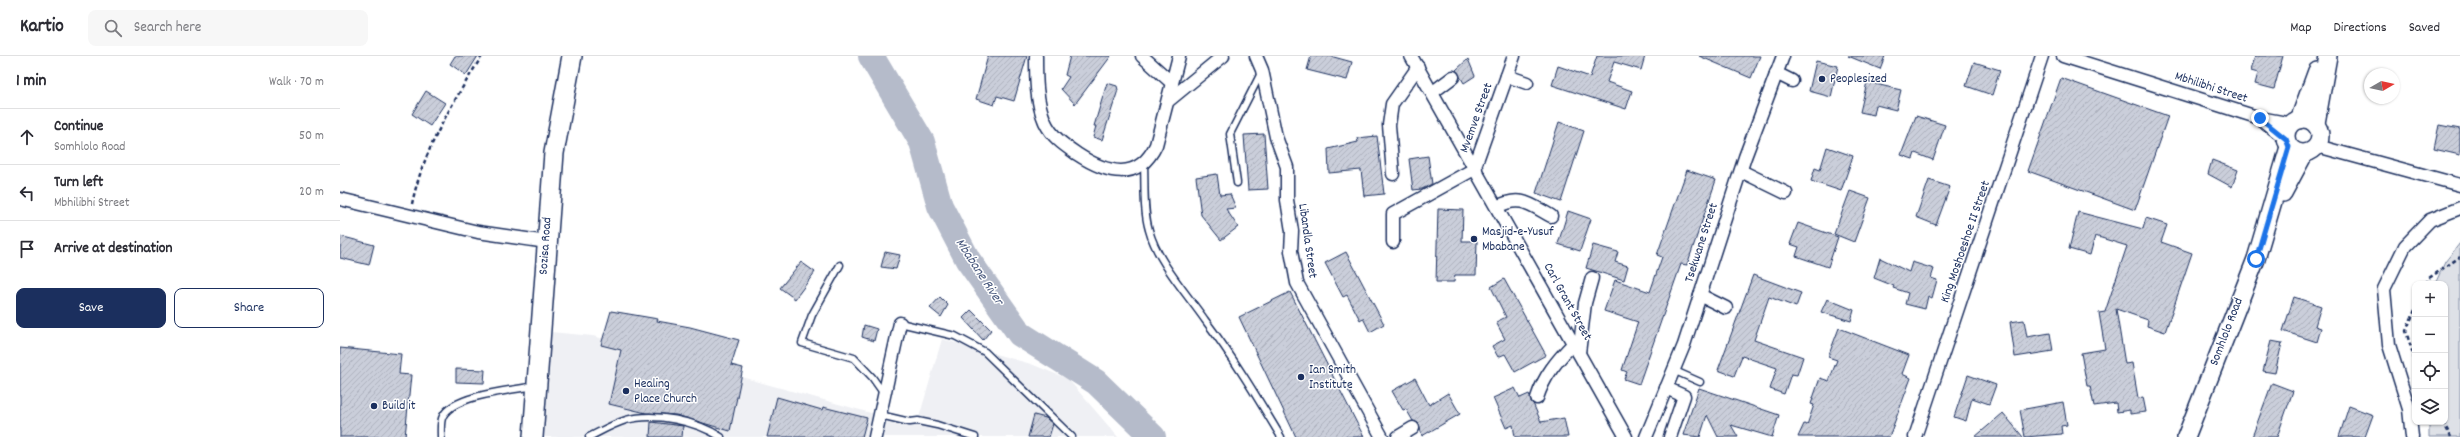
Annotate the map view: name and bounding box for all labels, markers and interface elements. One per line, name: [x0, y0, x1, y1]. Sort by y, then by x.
search box: [88, 10, 368, 46]
text: Kartio: [20, 14, 64, 41]
icon: search: [102, 17, 124, 39]
text: Search here: [134, 17, 201, 39]
text: Map: [2290, 18, 2312, 38]
text: Directions: [2334, 18, 2387, 38]
text: Saved: [2409, 18, 2440, 38]
street label: Mbhilibhi Street: [2172, 67, 2250, 109]
north arrow: [2364, 68, 2400, 104]
text: 1 min: [16, 70, 46, 94]
place label: Peoplesized: [1830, 70, 1887, 89]
text: Walk · 70 m: [269, 73, 324, 92]
marker: Peoplesized: [1817, 74, 1827, 84]
street label: Mvemve Street: [1456, 80, 1499, 156]
route end: [2251, 109, 2269, 127]
text: Continue: [54, 116, 103, 138]
icon: ahead: [16, 126, 38, 148]
text: 50 m: [299, 127, 324, 146]
text: Somhlolo Road: [54, 138, 125, 157]
text: Turn left: [54, 172, 103, 194]
street label: King Moshoeshoe II Street: [1936, 178, 1996, 306]
icon: left: [16, 182, 38, 204]
text: 20 m: [299, 183, 324, 202]
text: Mbhilibhi Street: [54, 194, 130, 213]
street label: Tsekwane Street: [1680, 201, 1724, 285]
street label: Libandla Street: [1292, 202, 1322, 280]
street label: Sozisa Road: [535, 217, 557, 275]
place label: Masjid-e-Yusuf Mbabane: [1482, 223, 1554, 257]
marker: Masjid-e-Yusuf Mbabane: [1469, 234, 1479, 244]
water label: Mbabane River: [950, 235, 1009, 311]
icon: arrive: [16, 238, 38, 260]
text: Arrive at destination: [54, 238, 172, 260]
route start: [2247, 250, 2265, 268]
street label: Carl Grant Street: [1538, 260, 1596, 345]
map controls: [2412, 281, 2448, 425]
button: +: [2412, 281, 2448, 317]
button: Save: [16, 288, 166, 328]
button: Share: [174, 288, 324, 328]
street label: Somhlolo Road: [2205, 295, 2249, 369]
button: −: [2412, 317, 2448, 353]
button: locate: [2412, 353, 2448, 389]
place label: Ian Smith Institute: [1309, 361, 1356, 395]
marker: Ian Smith Institute: [1296, 372, 1306, 382]
place label: Healing Place Church: [634, 375, 697, 409]
marker: Healing Place Church: [621, 386, 631, 396]
button: layers: [2412, 389, 2448, 425]
place label: Build it: [382, 397, 416, 416]
marker: Build it: [369, 401, 379, 411]

